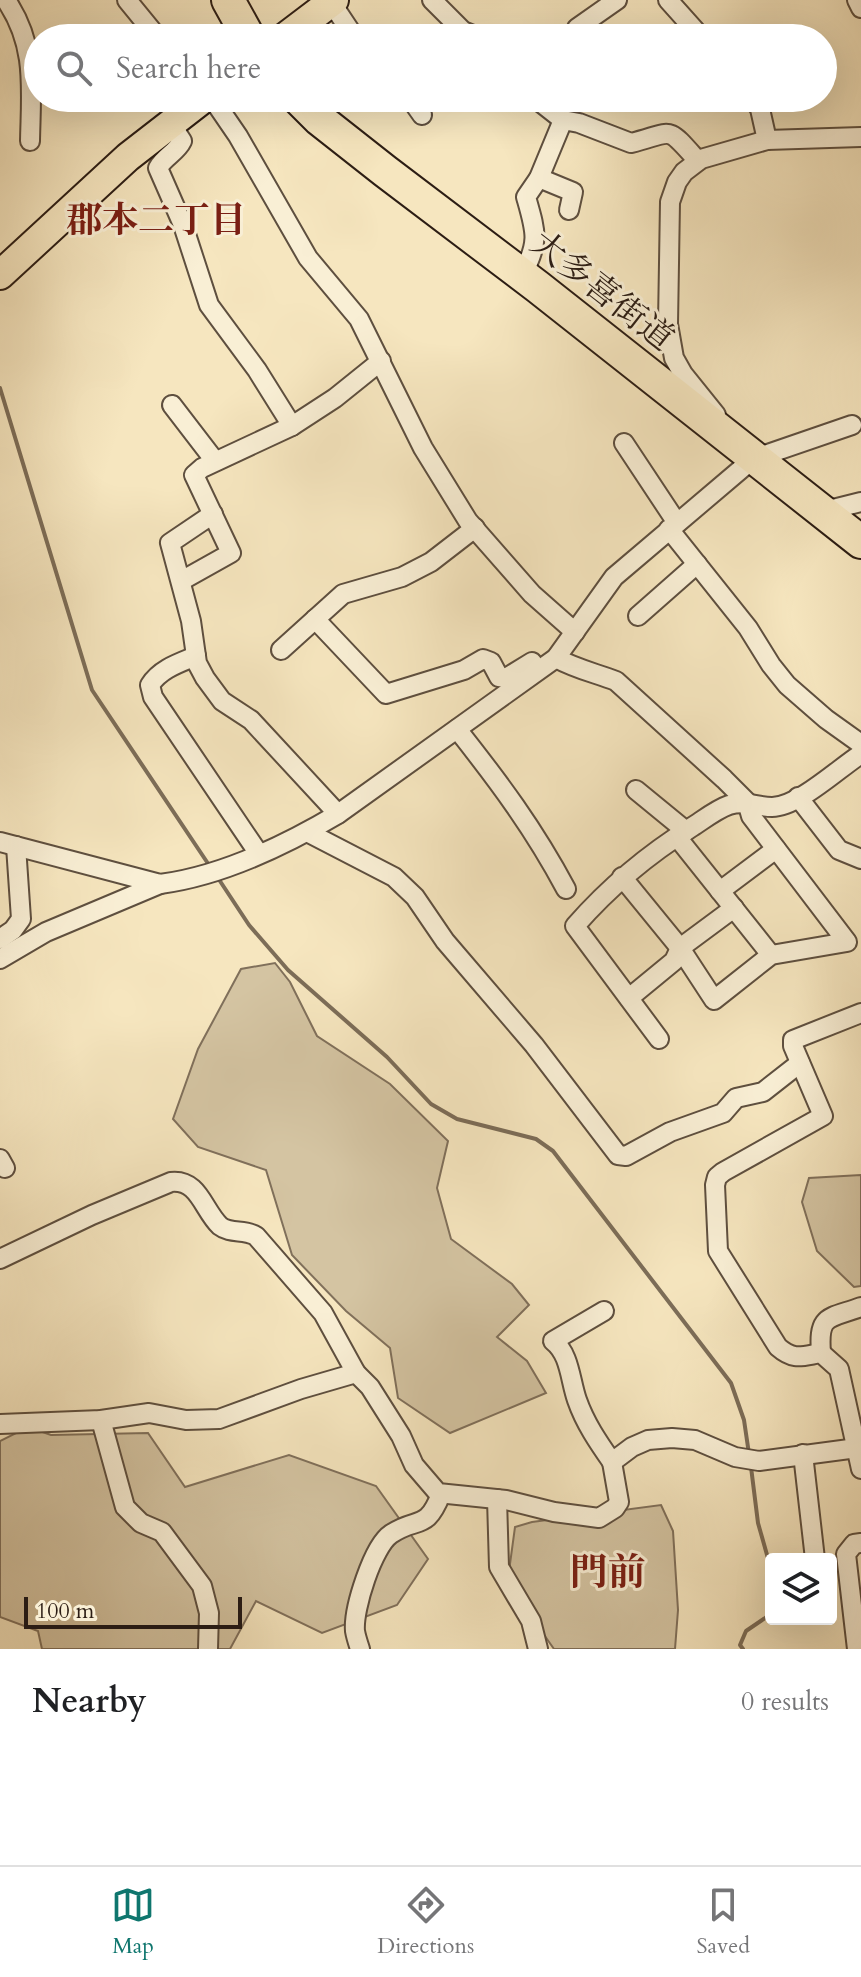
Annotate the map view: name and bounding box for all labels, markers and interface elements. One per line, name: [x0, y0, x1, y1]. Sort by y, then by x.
search box: [24, 24, 837, 112]
icon: search: [52, 46, 96, 90]
text: Search here: [116, 48, 261, 89]
district label: 郡本二丁目: [66, 196, 246, 245]
street label: 大多喜街道: [521, 220, 684, 361]
district label: 門前: [570, 1547, 646, 1599]
map controls: [765, 1553, 837, 1625]
button: layers: [765, 1553, 837, 1625]
scale bar: [24, 1593, 242, 1629]
text: 100 m: [36, 1596, 94, 1626]
text: Nearby: [32, 1678, 147, 1724]
text: 0 results: [741, 1684, 829, 1719]
tab: Map: [111, 1883, 155, 1961]
tab: Directions: [377, 1883, 474, 1961]
tab: Saved: [697, 1883, 750, 1961]

